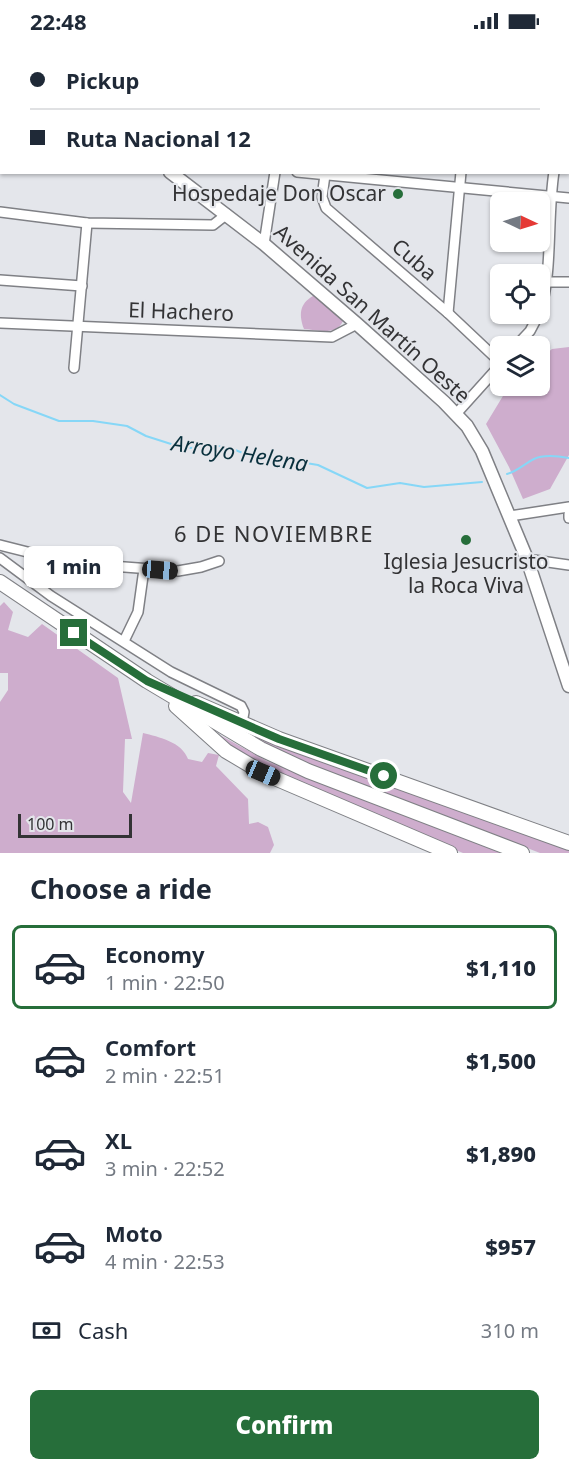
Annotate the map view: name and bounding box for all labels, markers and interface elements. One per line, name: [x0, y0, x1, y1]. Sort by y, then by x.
text: 22:48: [30, 6, 87, 36]
text: Pickup: [66, 65, 139, 95]
text: Ruta Nacional 12: [66, 123, 251, 153]
place label: Hospedaje Don Oscar: [172, 179, 386, 207]
marker: Hospedaje Don Oscar: [391, 187, 405, 201]
north arrow: [490, 192, 550, 252]
map controls: [490, 192, 550, 396]
street label: Avenida San Martín Oeste: [269, 218, 477, 409]
street label: Cuba: [386, 232, 443, 287]
button: locate: [490, 264, 550, 324]
street label: El Hachero: [128, 295, 234, 327]
button: layers: [490, 336, 550, 396]
water label: Arroyo Helena: [168, 426, 311, 478]
district label: 6 DE NOVIEMBRE: [174, 518, 374, 548]
marker: Iglesia Jesucristo la Roca Viva: [459, 533, 473, 547]
callout: 1 min: [25, 546, 124, 588]
place label: Iglesia Jesucristo la Roca Viva: [383, 547, 549, 599]
text: 1 min: [46, 553, 101, 580]
car: [141, 559, 179, 581]
route end: [60, 619, 87, 646]
car: [243, 758, 283, 788]
route start: [370, 762, 397, 789]
scale bar: [18, 811, 132, 838]
text: 100 m: [27, 813, 74, 835]
text: Choose a ride: [30, 870, 212, 907]
text: Economy: [105, 939, 204, 969]
icon: car: [33, 940, 87, 994]
text: $1,110: [466, 952, 536, 982]
text: 1 min · 22:50: [105, 969, 225, 996]
text: Comfort: [105, 1032, 196, 1062]
icon: car: [33, 1033, 87, 1087]
text: $1,500: [466, 1045, 536, 1075]
text: 2 min · 22:51: [105, 1062, 225, 1089]
text: XL: [105, 1125, 132, 1155]
icon: car: [33, 1126, 87, 1180]
text: $1,890: [466, 1138, 536, 1168]
text: 3 min · 22:52: [105, 1155, 225, 1182]
text: Moto: [105, 1218, 163, 1248]
icon: car: [33, 1219, 87, 1273]
text: $957: [485, 1231, 536, 1261]
text: 4 min · 22:53: [105, 1248, 225, 1275]
icon: cash: [30, 1314, 63, 1347]
text: Cash: [78, 1315, 128, 1345]
text: 310 m: [481, 1317, 539, 1344]
button: Confirm: [30, 1390, 539, 1459]

